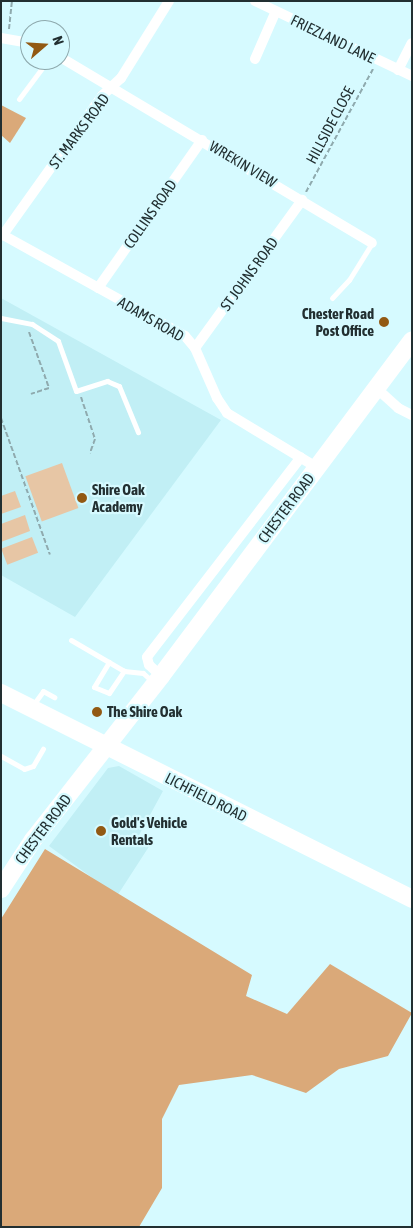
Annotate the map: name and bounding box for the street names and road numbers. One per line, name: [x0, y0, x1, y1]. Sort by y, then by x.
street label: FRIEZLAND LANE: [288, 11, 378, 67]
street label: HILLSIDE CLOSE: [302, 83, 358, 167]
street label: ST. MARKS ROAD: [45, 90, 113, 172]
street label: WREKIN VIEW: [206, 137, 280, 191]
street label: COLLINS ROAD: [120, 176, 180, 252]
street label: ST JOHNS ROAD: [216, 234, 282, 314]
street label: ADAMS ROAD: [115, 293, 187, 345]
street label: CHESTER ROAD: [254, 470, 318, 546]
street label: LICHFIELD ROAD: [162, 769, 250, 825]
street label: CHESTER ROAD: [11, 791, 75, 867]

